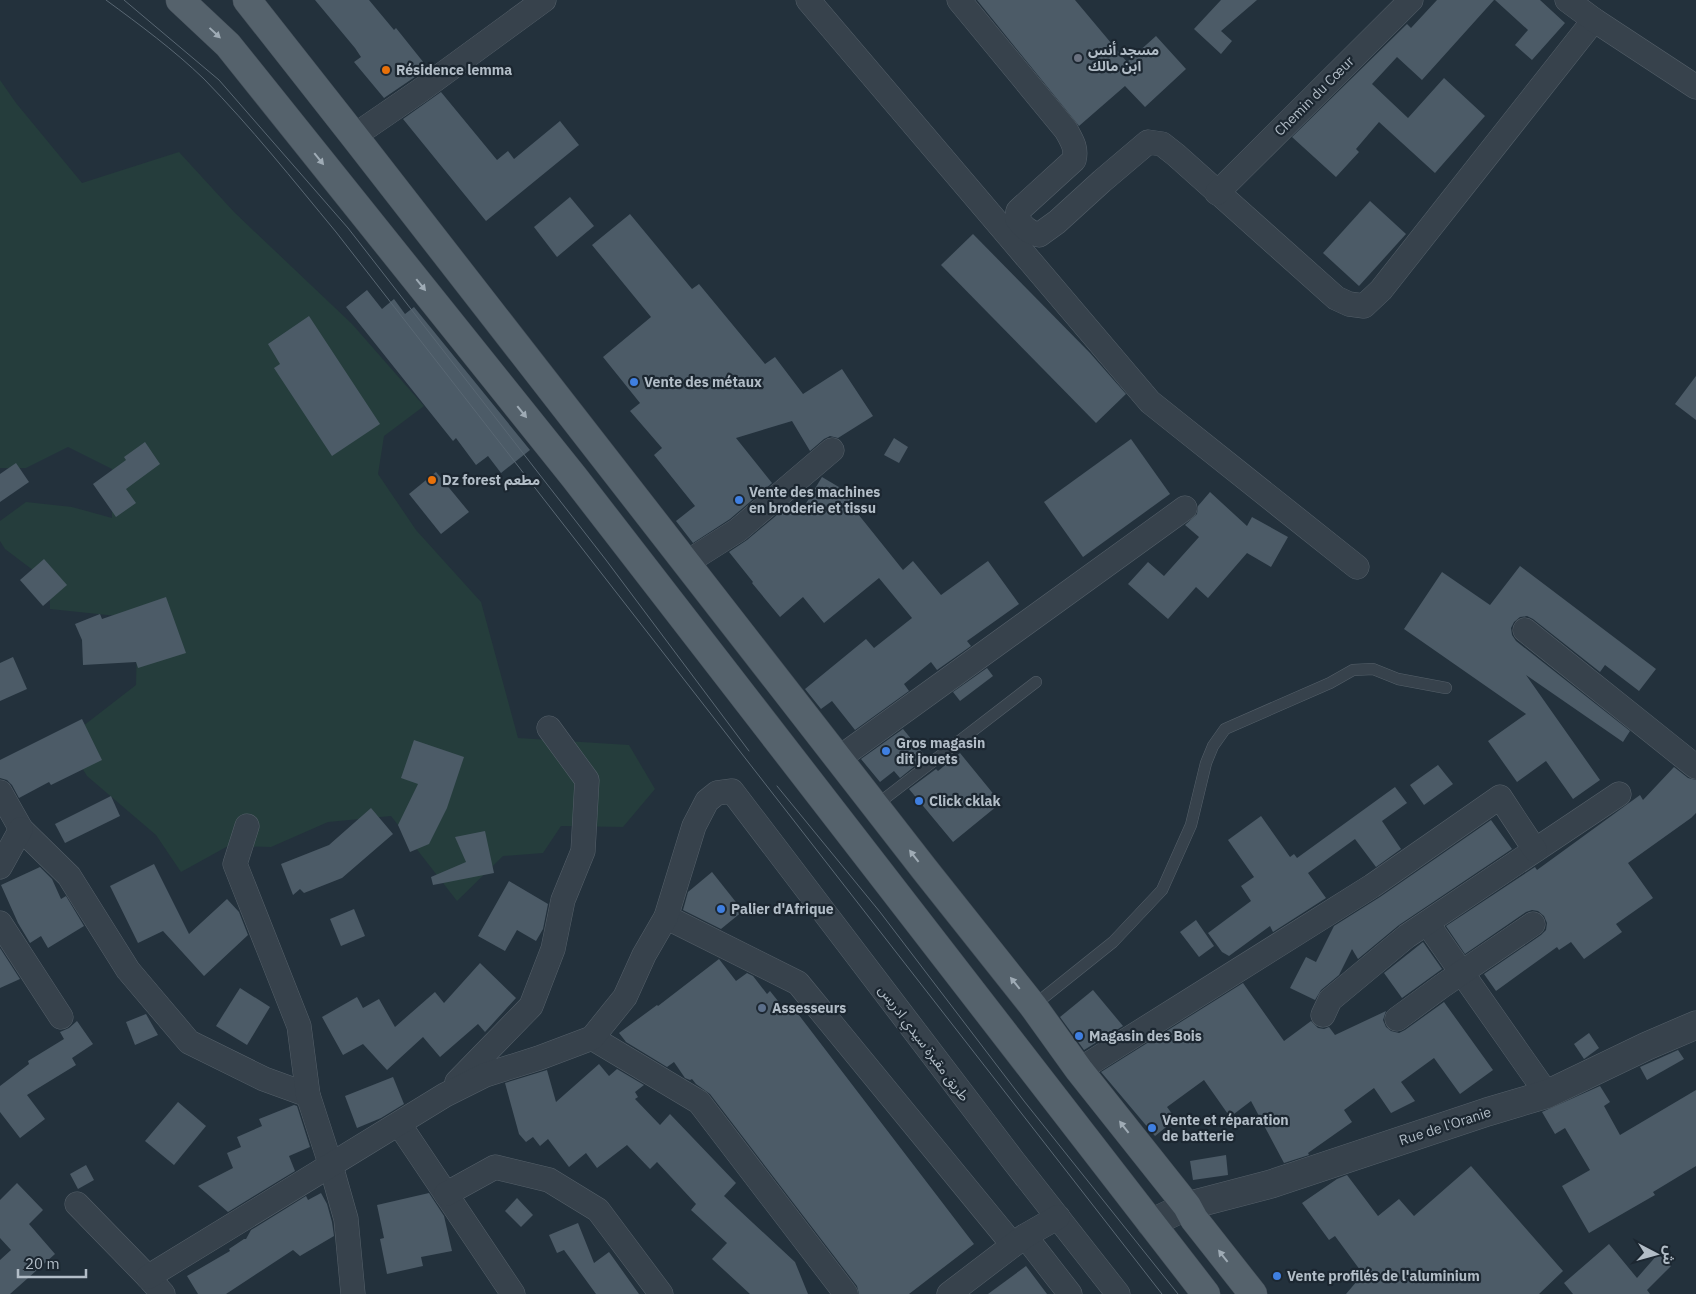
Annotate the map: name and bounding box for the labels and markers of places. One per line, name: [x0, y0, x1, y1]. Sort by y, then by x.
place label: مسجد أنس ابن مالك: [1088, 41, 1159, 75]
marker: مسجد أنس ابن مالك: [1072, 52, 1084, 64]
place label: Résidence lemma: [396, 61, 512, 79]
marker: Résidence lemma: [380, 64, 392, 76]
place label: Vente des métaux: [644, 373, 762, 391]
marker: Vente des métaux: [628, 376, 640, 388]
place label: Dz forest مطعم: [442, 471, 540, 491]
marker: Dz forest مطعم: [426, 474, 438, 486]
place label: Vente des machines en broderie et tissu: [749, 483, 880, 517]
marker: Vente des machines en broderie et tissu: [733, 494, 745, 506]
place label: Gros magasin dit jouets: [896, 734, 985, 768]
marker: Gros magasin dit jouets: [880, 745, 892, 757]
place label: Click cklak: [929, 792, 1002, 810]
marker: Click cklak: [913, 795, 925, 807]
place label: Palier d'Afrique: [731, 900, 834, 918]
marker: Palier d'Afrique: [715, 903, 727, 915]
place label: Assesseurs: [772, 999, 846, 1017]
marker: Assesseurs: [756, 1002, 768, 1014]
place label: Magasin des Bois: [1089, 1027, 1202, 1045]
marker: Magasin des Bois: [1073, 1030, 1085, 1042]
place label: Vente et réparation de batterie: [1162, 1111, 1289, 1145]
marker: Vente et réparation de batterie: [1146, 1122, 1158, 1134]
place label: Vente profilés de l'aluminium: [1287, 1267, 1480, 1285]
marker: Vente profilés de l'aluminium: [1271, 1270, 1283, 1282]

